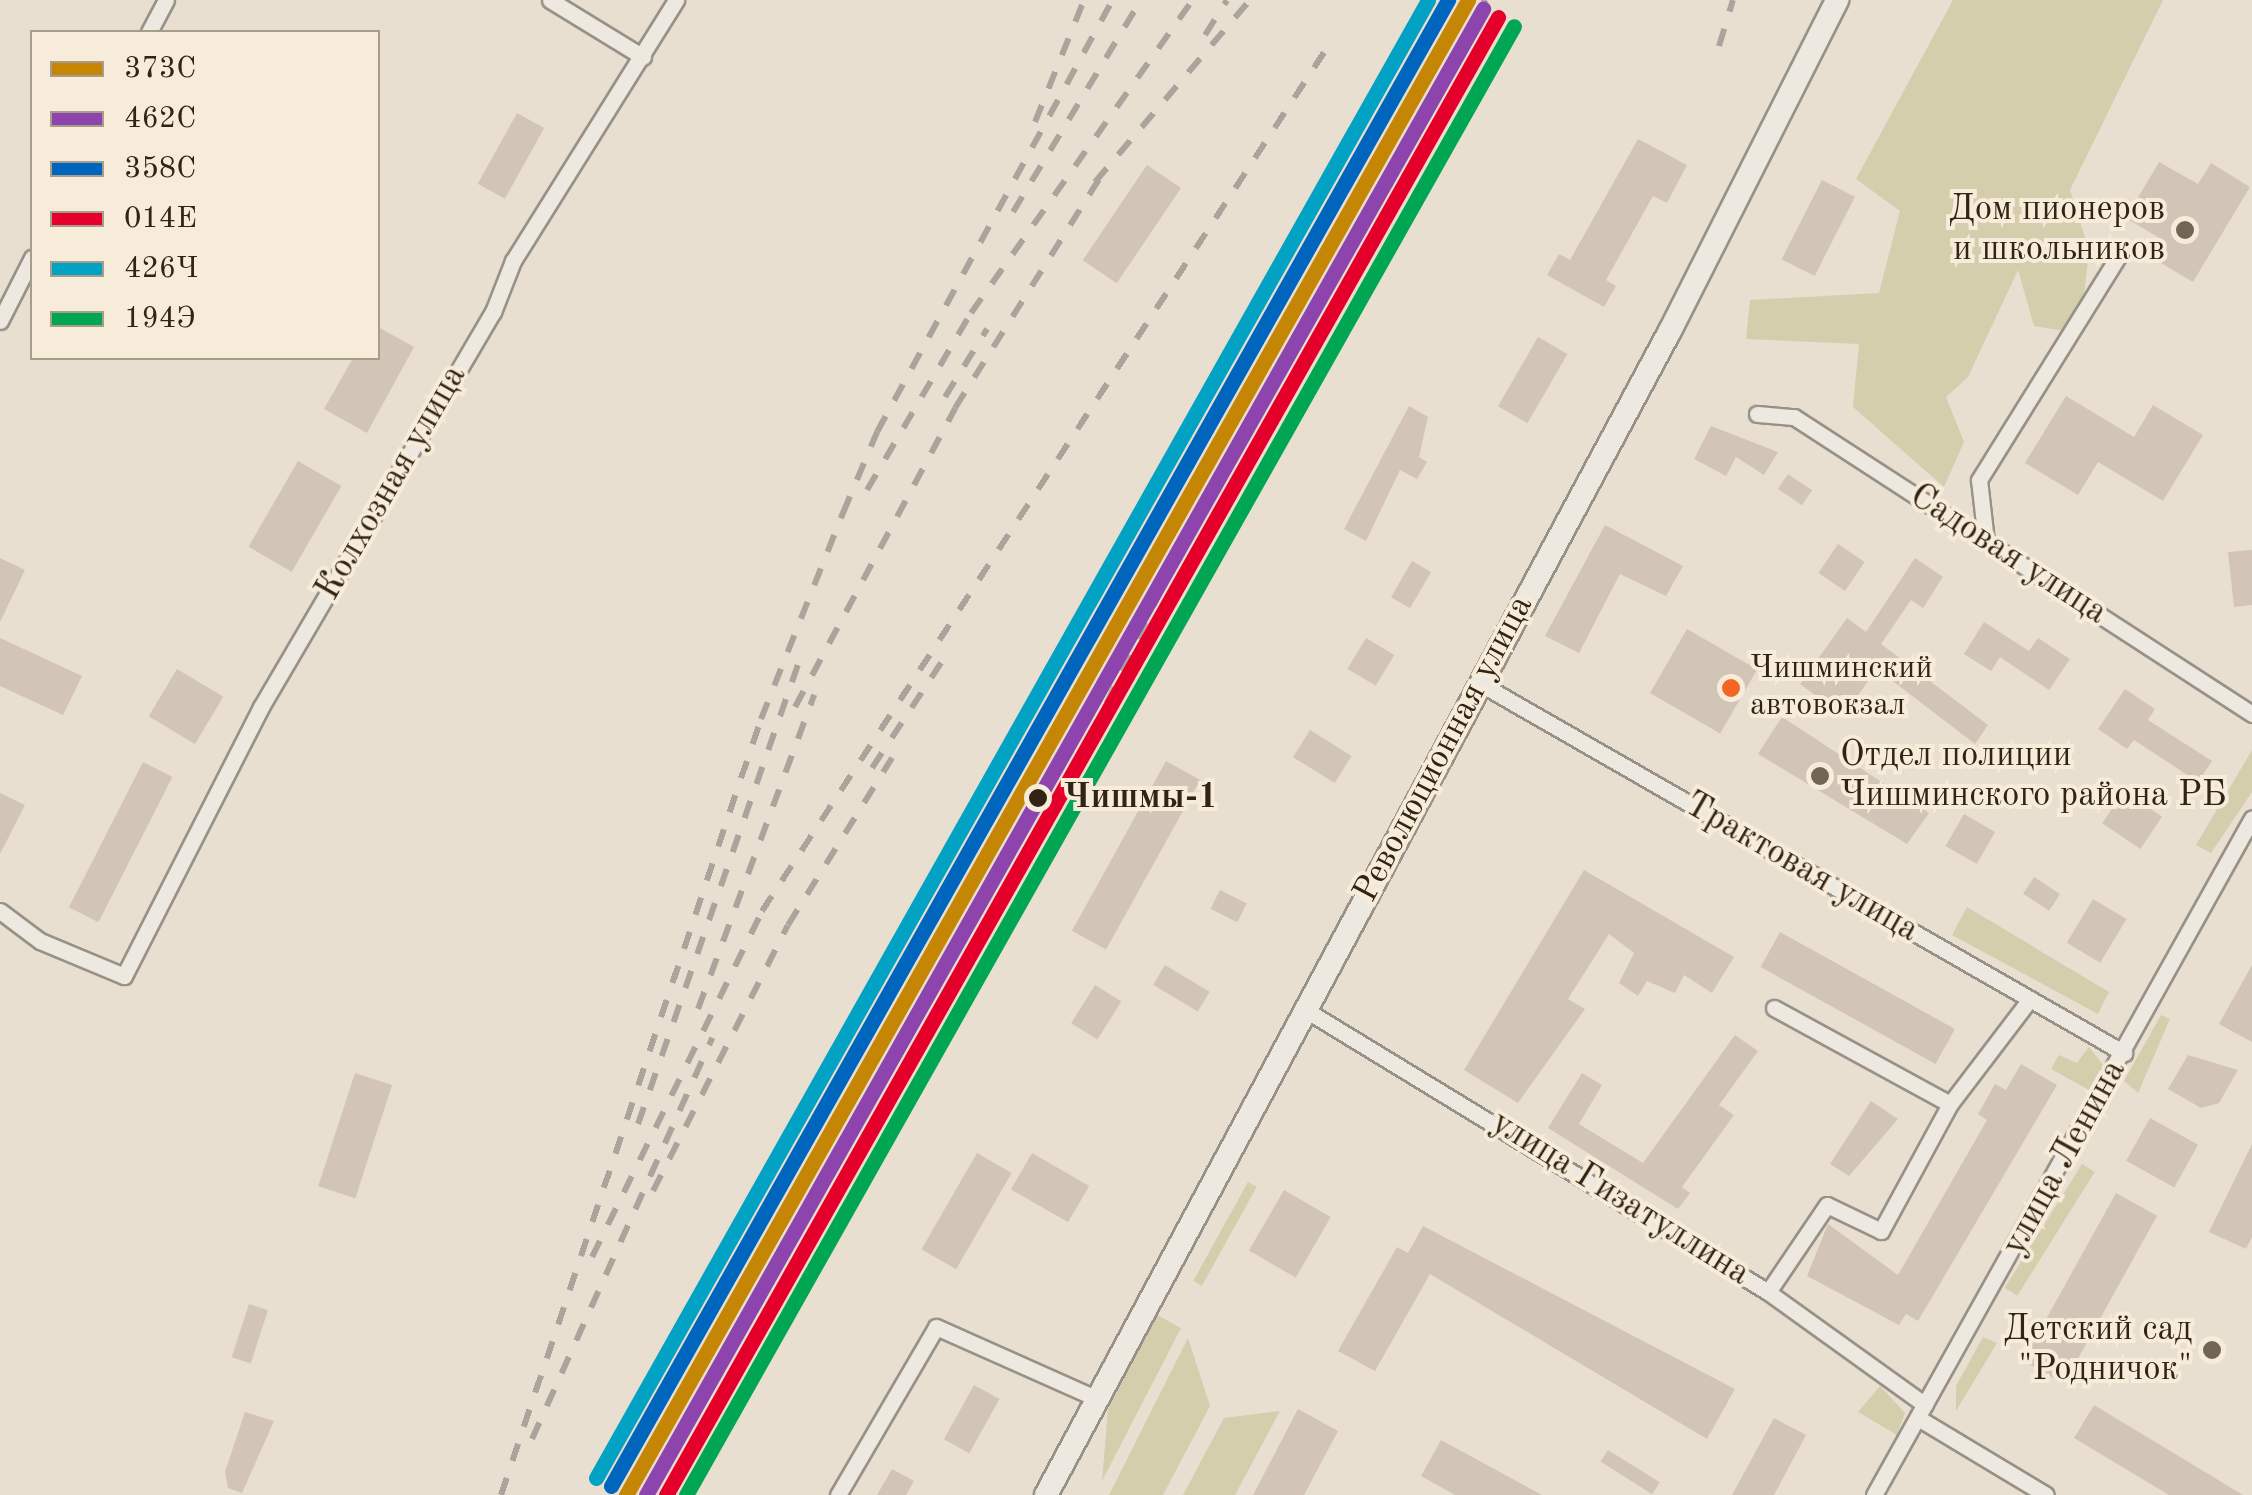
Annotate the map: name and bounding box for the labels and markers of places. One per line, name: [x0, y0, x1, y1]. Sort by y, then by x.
place label: Дом пионеров и школьников: [1949, 189, 2165, 271]
marker: Дом пионеров и школьников: [2174, 219, 2196, 241]
place label: Чишминский автовокзал: [1750, 651, 1933, 726]
marker: Чишминский автовокзал: [1721, 678, 1741, 698]
place label: Отдел полиции Чишминского района РБ: [1840, 735, 2227, 817]
marker: Отдел полиции Чишминского района РБ: [1809, 765, 1831, 787]
place label: Чишмы-1: [1063, 777, 1218, 819]
marker: Чишмы-1: [1022, 782, 1054, 814]
place label: Детский сад "Родничок": [2003, 1309, 2192, 1391]
marker: Детский сад "Родничок": [2201, 1339, 2223, 1361]

